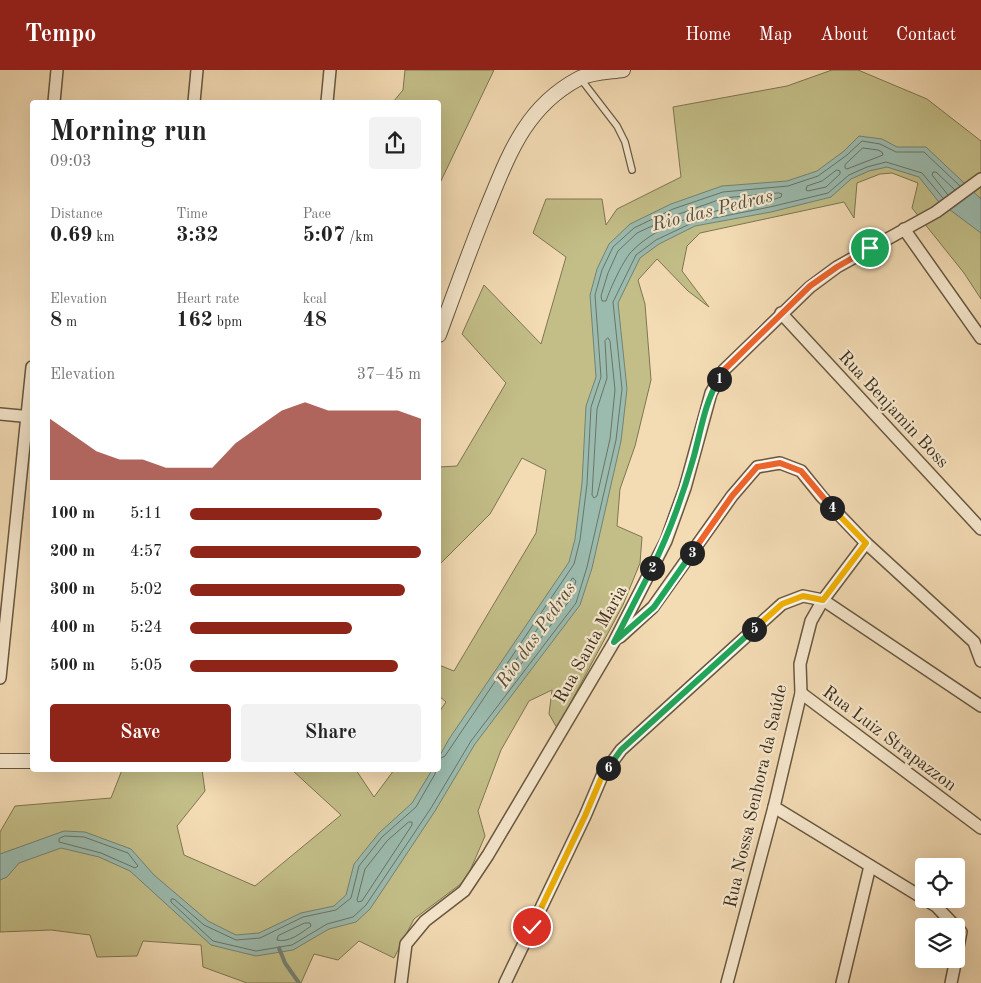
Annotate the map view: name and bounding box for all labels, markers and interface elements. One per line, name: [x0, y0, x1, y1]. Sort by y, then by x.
text: Tempo: [25, 23, 96, 47]
text: Home: [685, 26, 731, 44]
text: Map: [759, 26, 792, 44]
text: About: [820, 26, 868, 44]
text: Contact: [896, 26, 956, 44]
button: share: [369, 117, 421, 169]
text: Morning run: [50, 119, 207, 147]
text: 09:03: [50, 154, 92, 170]
water label: Rio das Pedras: [649, 187, 775, 236]
text: Distance: [50, 207, 103, 221]
text: Time: [176, 207, 208, 221]
text: Pace: [303, 207, 331, 221]
text: 0.69: [50, 225, 92, 246]
text: 3:32: [176, 225, 219, 246]
text: 5:07: [303, 225, 345, 246]
pin: [849, 227, 891, 269]
text: km: [92, 230, 115, 244]
text: /km: [345, 230, 374, 244]
icon: arrive: [856, 234, 884, 262]
text: Elevation: [50, 292, 107, 306]
text: Heart rate: [176, 292, 239, 306]
text: kcal: [303, 292, 327, 306]
text: 8: [50, 310, 62, 331]
text: 162: [176, 310, 213, 331]
text: 48: [303, 310, 327, 331]
text: m: [62, 315, 77, 329]
text: bpm: [213, 315, 242, 329]
street label: Rua Benjamin Boss: [835, 348, 952, 472]
pin: 1: [706, 366, 732, 392]
text: Elevation: [50, 367, 115, 383]
text: 37–45 m: [357, 367, 421, 383]
text: 1: [715, 372, 724, 386]
pin: 4: [820, 496, 844, 520]
text: 4: [828, 501, 837, 515]
text: 100 m: [50, 506, 95, 522]
text: 5:11: [130, 506, 162, 522]
pin: 3: [680, 540, 704, 566]
text: 200 m: [50, 544, 95, 560]
text: 4:57: [130, 544, 162, 560]
text: 3: [688, 546, 697, 560]
pin: 2: [640, 556, 664, 580]
text: 2: [648, 561, 657, 575]
water label: Rio das Pedras: [493, 579, 580, 693]
text: 300 m: [50, 582, 95, 598]
text: 5:02: [130, 582, 162, 598]
street label: Rua Santa Maria: [551, 583, 631, 706]
pin: 5: [742, 616, 766, 642]
text: 400 m: [50, 620, 95, 636]
text: 5:24: [130, 620, 162, 636]
text: 5: [750, 622, 759, 636]
text: 500 m: [50, 658, 95, 674]
text: 5:05: [130, 658, 162, 674]
street label: Rua Nossa Senhora da Saúde: [721, 683, 790, 910]
street label: Rua Luiz Strapazzon: [819, 683, 960, 795]
button: Save: [50, 704, 231, 762]
button: Share: [241, 704, 421, 762]
pin: 6: [596, 756, 620, 780]
text: 6: [604, 761, 613, 775]
map controls: [915, 858, 965, 968]
button: locate: [915, 858, 965, 908]
pin: [511, 906, 553, 948]
icon: check: [518, 913, 546, 941]
button: layers: [915, 918, 965, 968]

